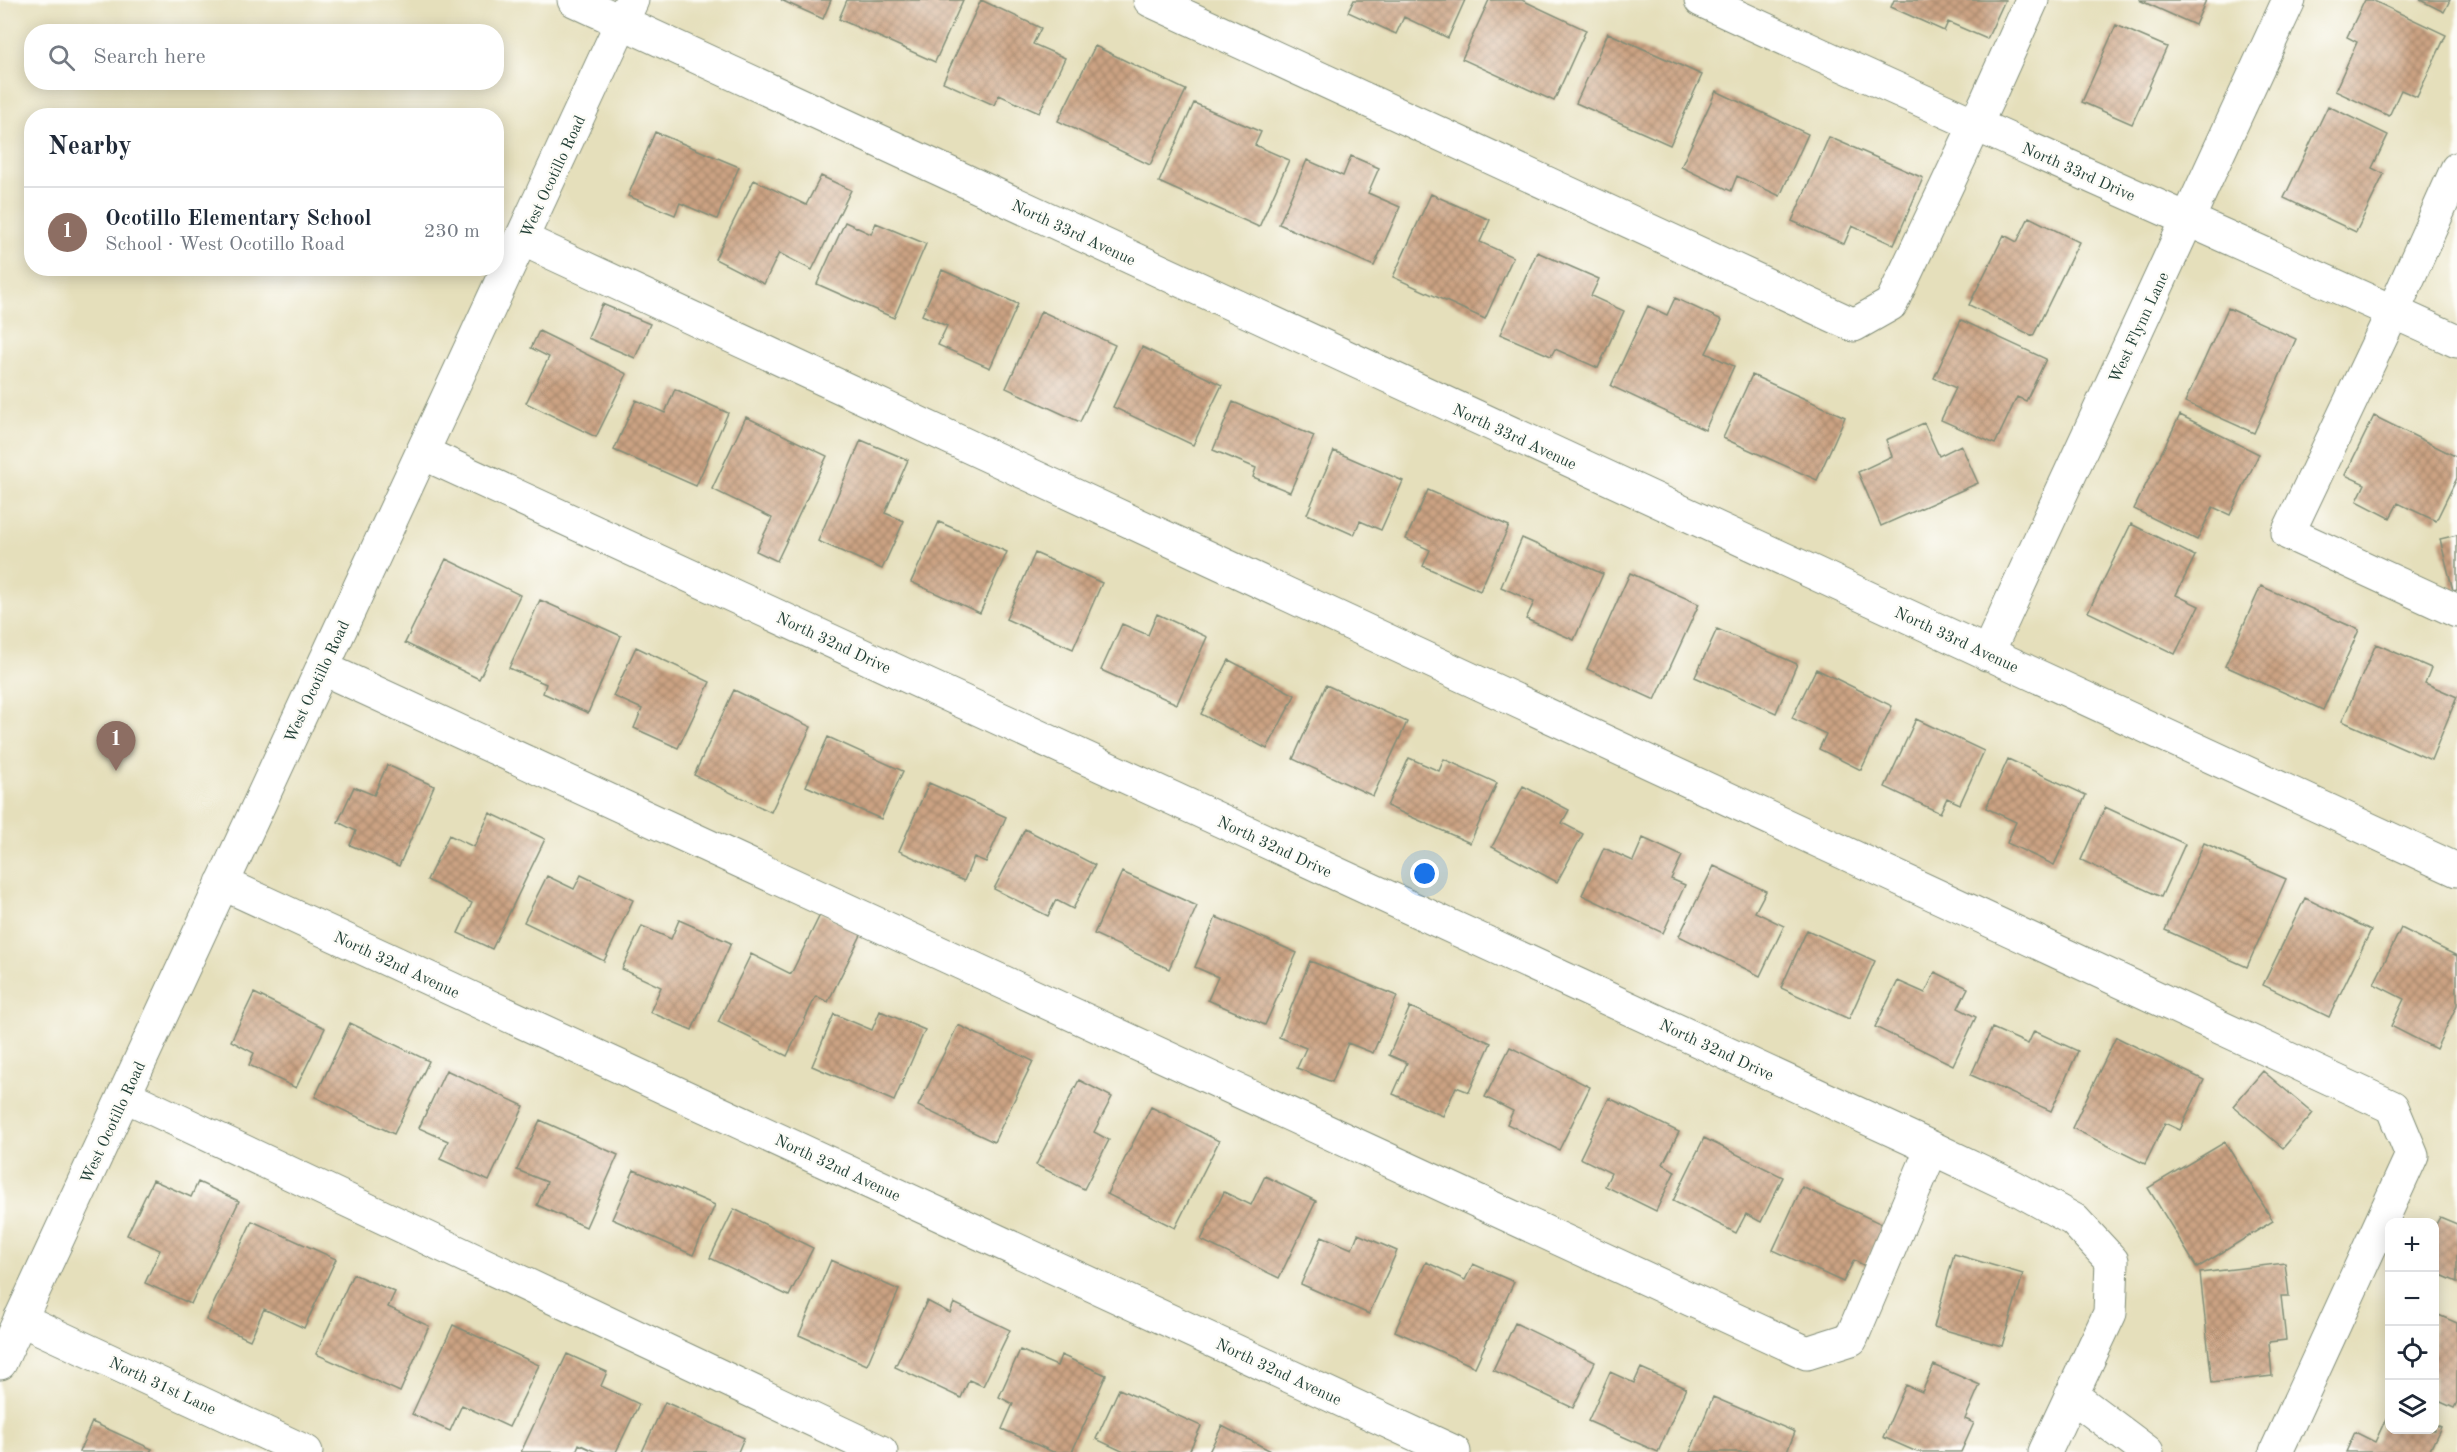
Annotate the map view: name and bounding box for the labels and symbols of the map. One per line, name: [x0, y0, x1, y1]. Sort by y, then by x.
street label: West Ocotillo Road: [519, 113, 589, 240]
street label: North 33rd Drive: [2019, 141, 2137, 205]
street label: North 33rd Avenue: [1009, 198, 1137, 269]
street label: West Flynn Lane: [2107, 270, 2172, 386]
street label: North 33rd Avenue: [1450, 402, 1578, 473]
street label: North 33rd Avenue: [1892, 605, 2020, 676]
street label: North 32nd Drive: [774, 610, 893, 677]
street label: West Ocotillo Road: [283, 618, 353, 745]
pin: 1: [96, 722, 136, 771]
street label: North 32nd Drive: [1215, 814, 1334, 881]
your location: [1410, 859, 1439, 888]
street label: North 32nd Avenue: [331, 930, 461, 1002]
street label: North 32nd Drive: [1657, 1017, 1776, 1084]
street label: West Ocotillo Road: [79, 1059, 149, 1186]
street label: North 32nd Avenue: [772, 1133, 902, 1205]
street label: North 32nd Avenue: [1213, 1337, 1343, 1409]
street label: North 31st Lane: [106, 1355, 218, 1419]

